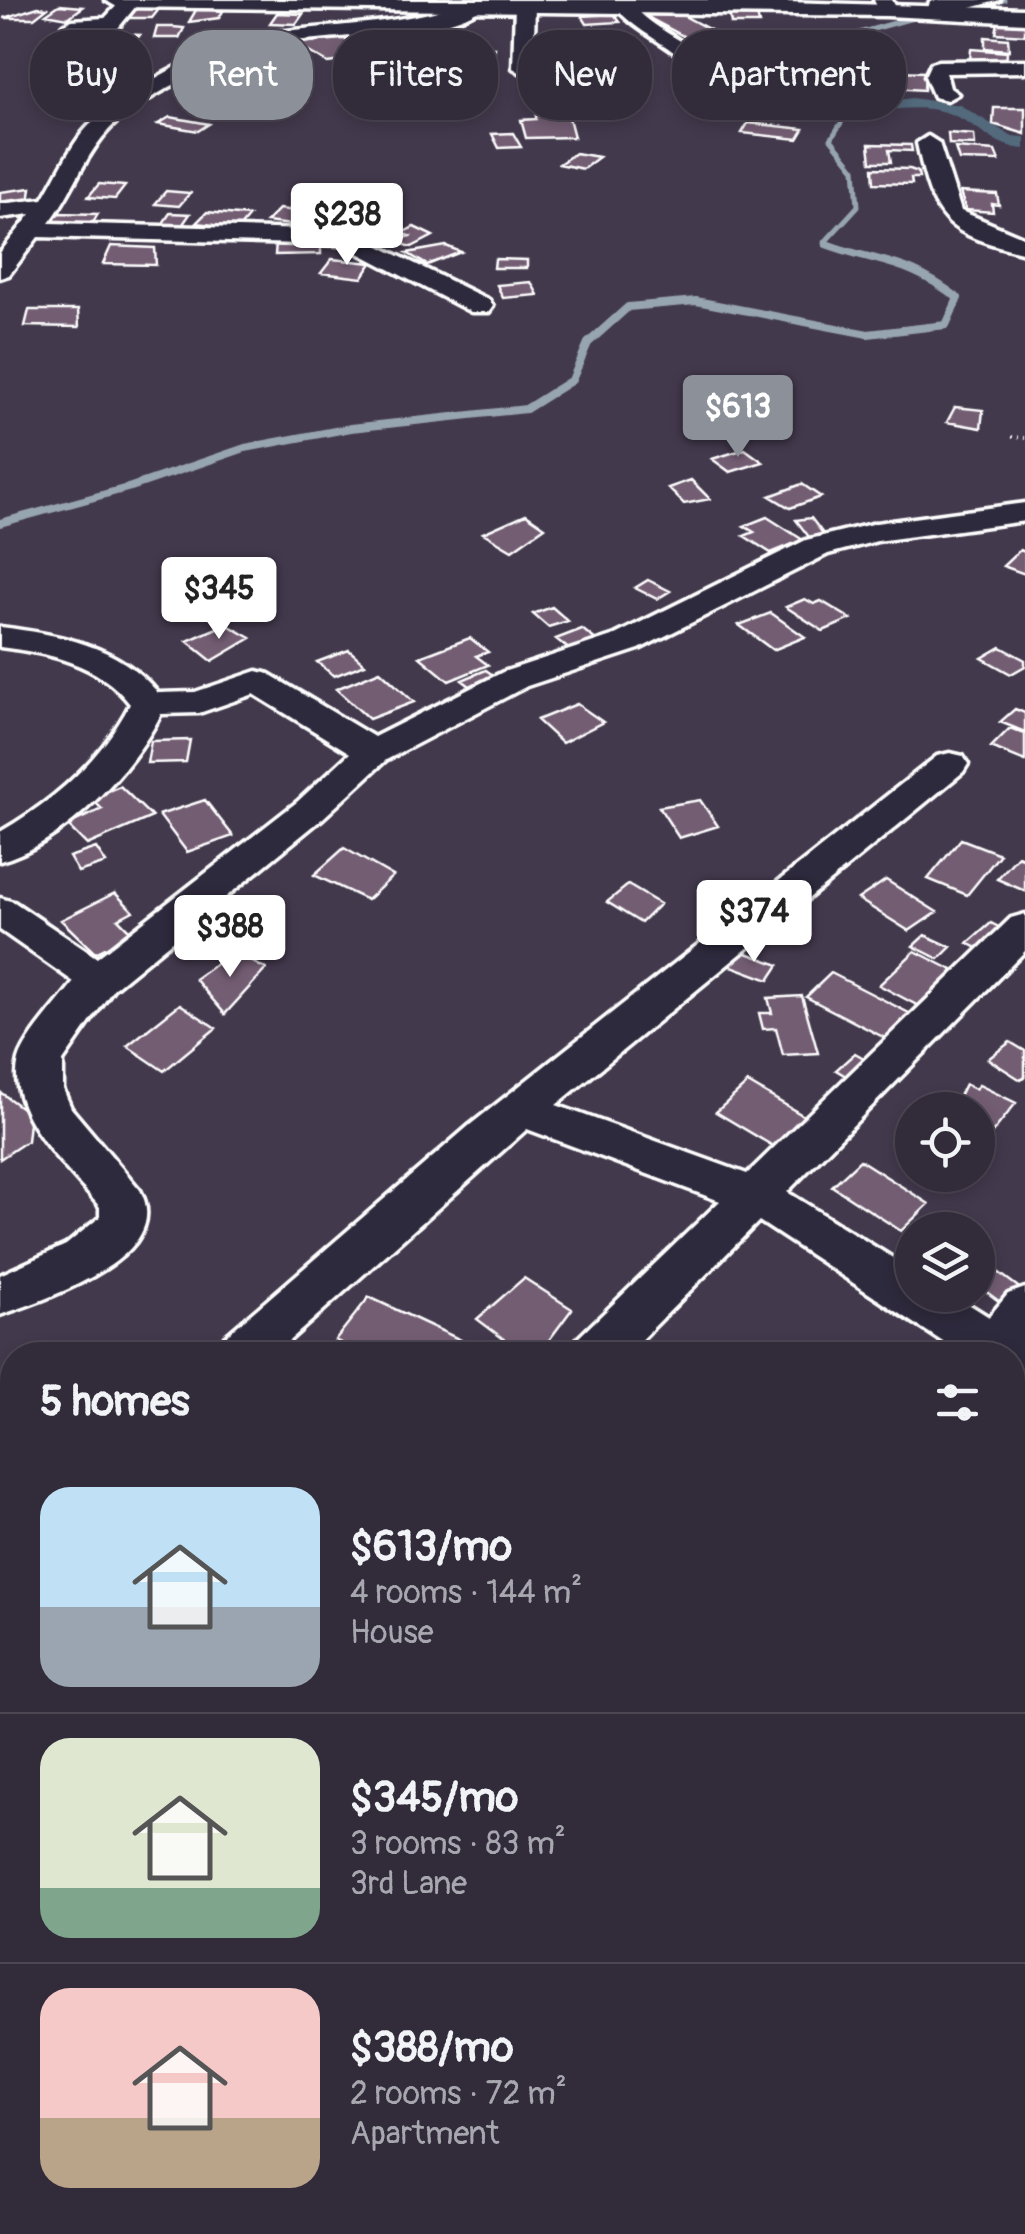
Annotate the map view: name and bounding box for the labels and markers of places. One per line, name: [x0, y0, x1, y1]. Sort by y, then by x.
pin: $238: [288, 183, 406, 268]
pin: $613: [679, 375, 797, 460]
pin: $345: [160, 557, 278, 642]
pin: $374: [695, 880, 813, 965]
pin: $388: [171, 895, 289, 980]

